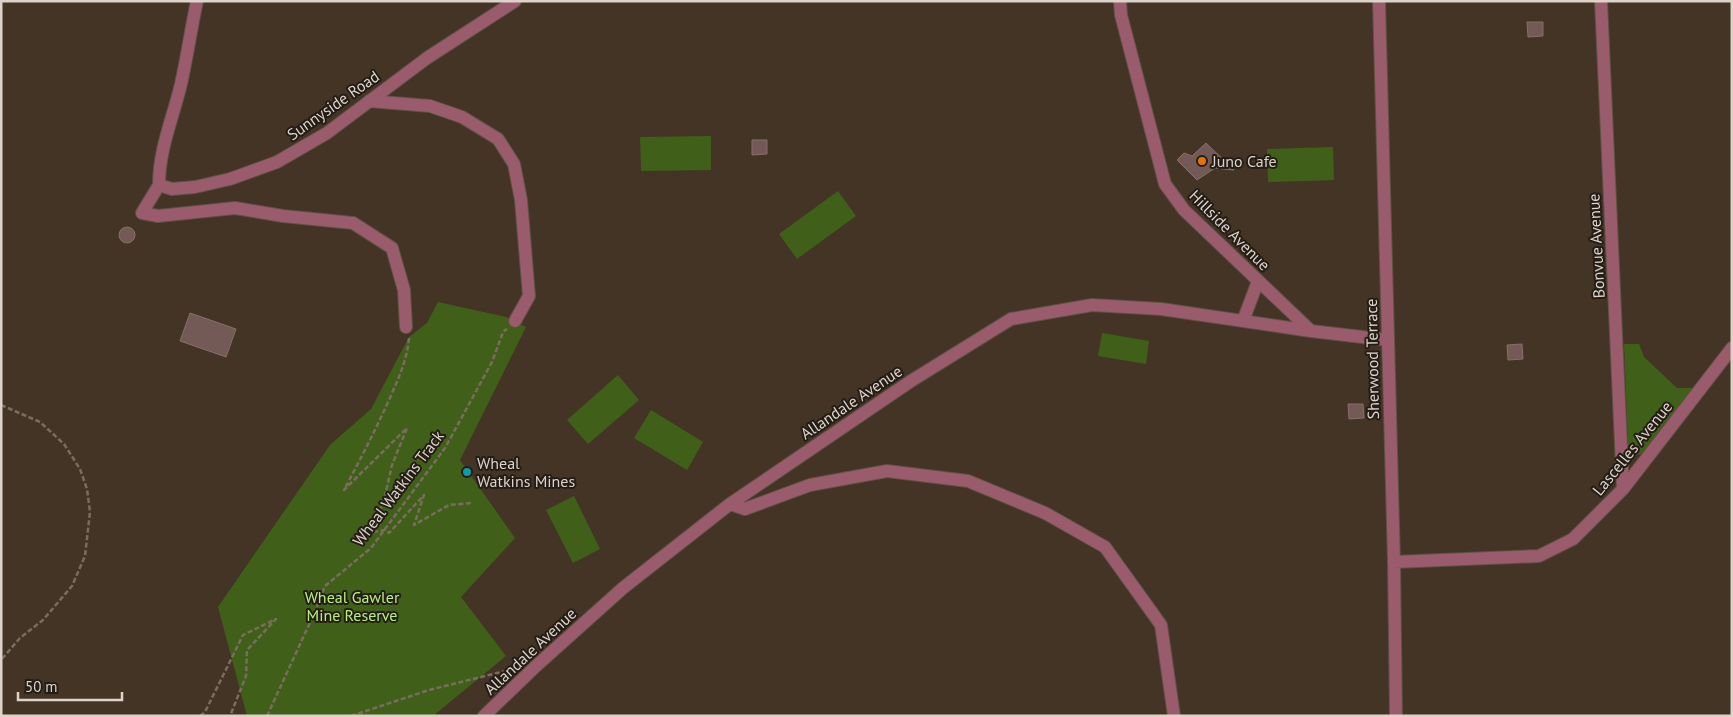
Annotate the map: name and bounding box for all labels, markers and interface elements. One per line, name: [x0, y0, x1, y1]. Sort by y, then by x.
street label: Sunnyside Road: [283, 66, 383, 144]
place label: Juno Cafe: [1211, 151, 1277, 171]
marker: Juno Cafe: [1196, 155, 1208, 167]
street label: Hillside Avenue: [1185, 185, 1275, 275]
street label: Bonvue Avenue: [1583, 193, 1609, 299]
street label: Sherwood Terrace: [1361, 298, 1383, 420]
street label: Allandale Avenue: [796, 361, 906, 443]
street label: Lascelles Avenue: [1588, 397, 1676, 499]
street label: Wheal Watkins Track: [348, 426, 448, 550]
place label: Wheal Watkins Mines: [477, 453, 575, 491]
marker: Wheal Watkins Mines: [461, 466, 473, 478]
park label: Wheal Gawler Mine Reserve: [305, 587, 400, 625]
street label: Allandale Avenue: [480, 603, 580, 699]
scale bar: [18, 670, 121, 702]
text: 50 m: [25, 677, 58, 696]

